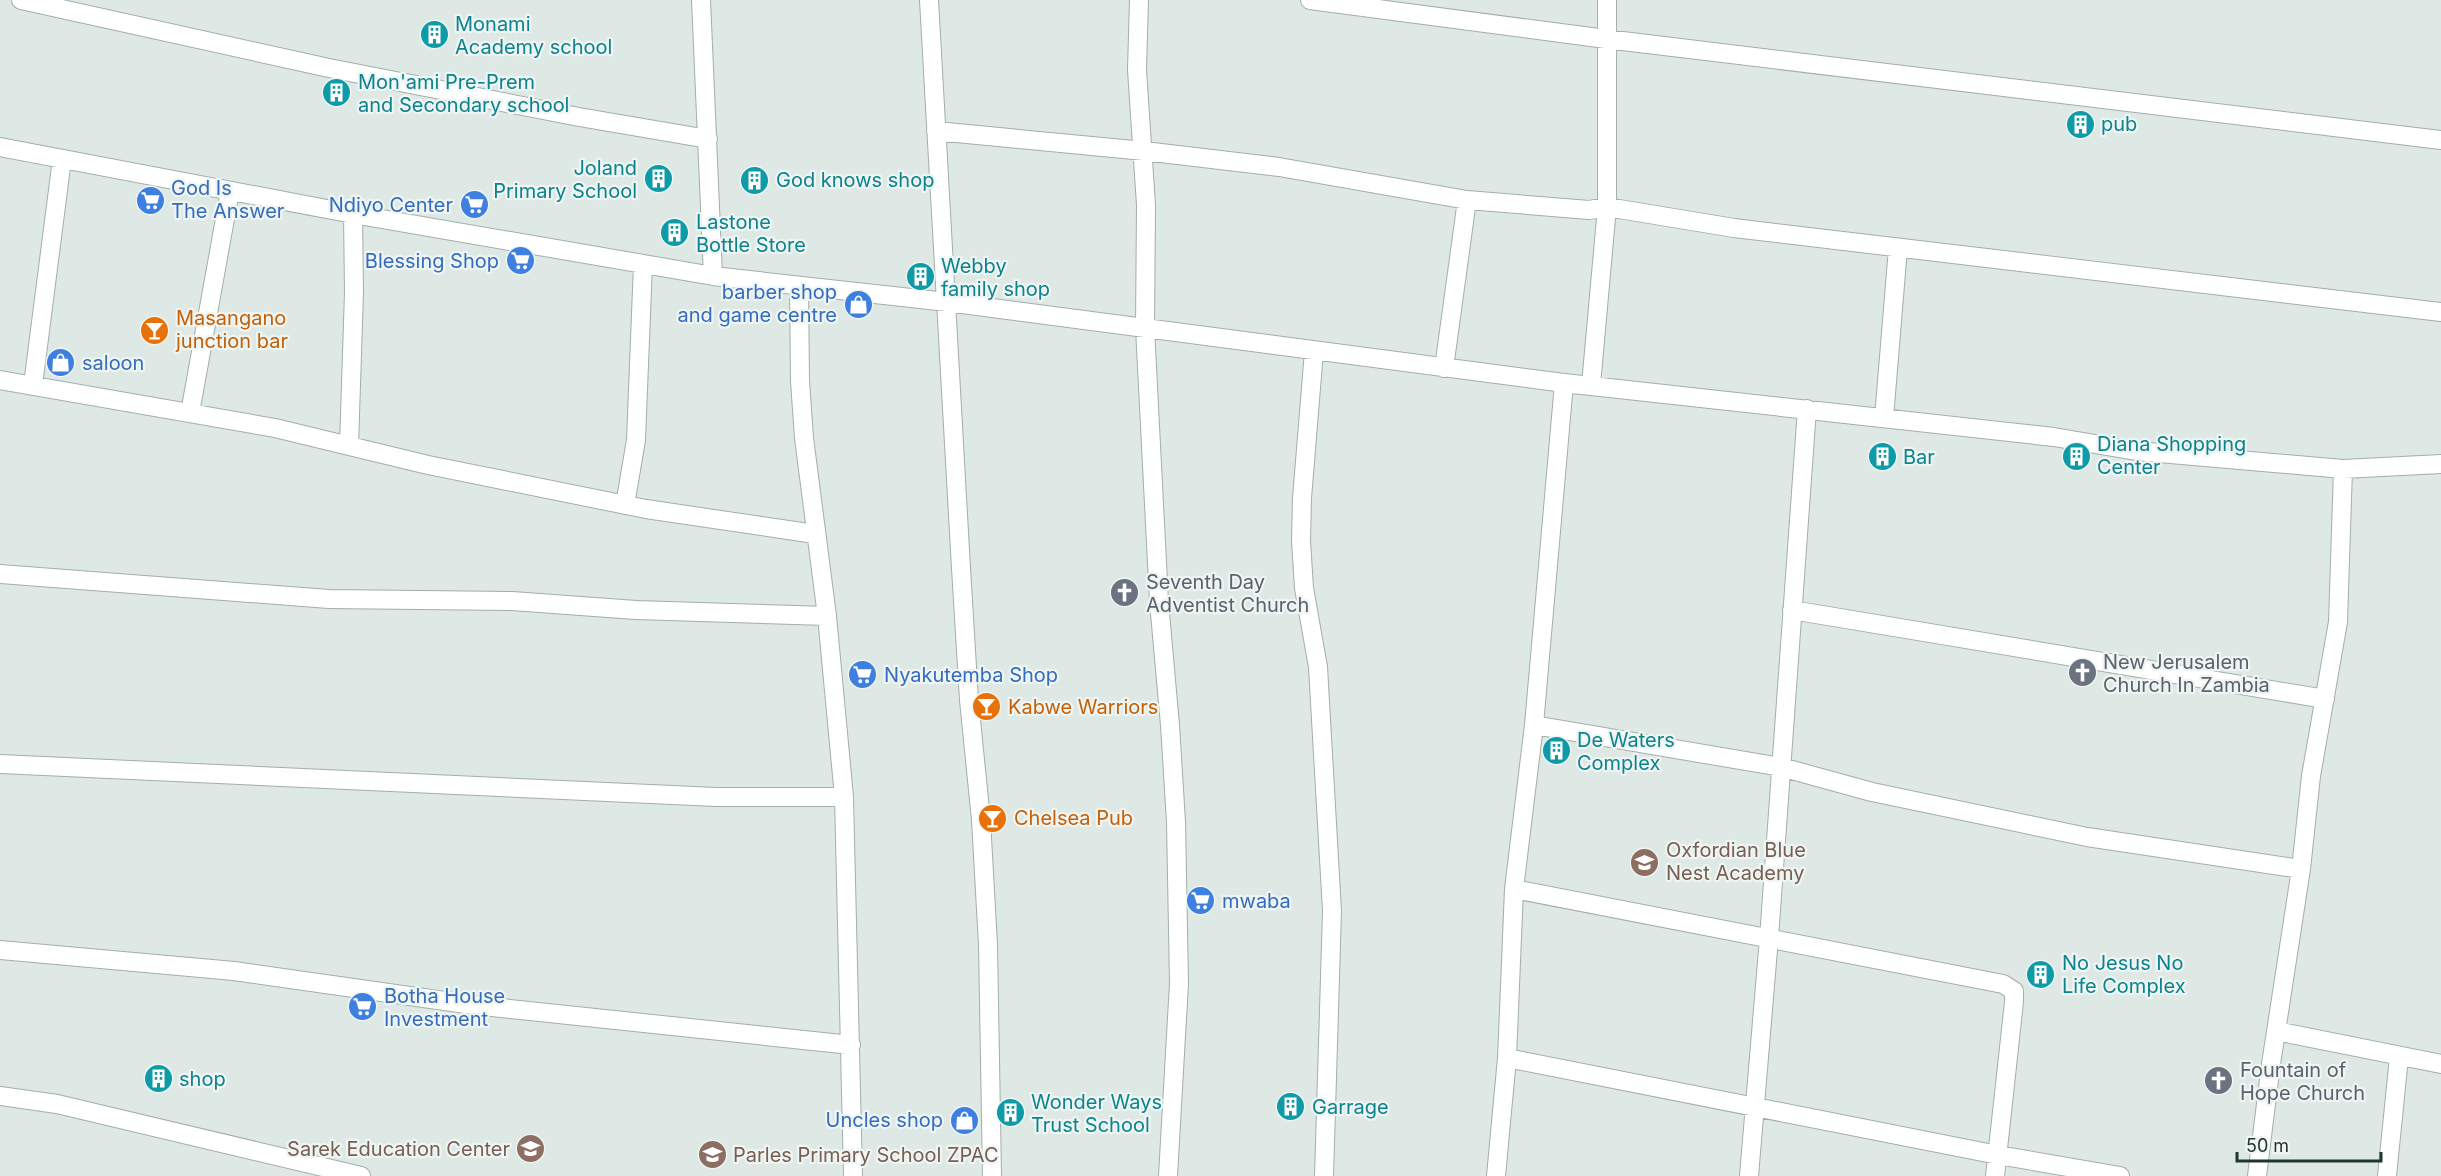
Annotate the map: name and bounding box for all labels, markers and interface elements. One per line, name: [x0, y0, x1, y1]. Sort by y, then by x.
place label: Monami Academy school: [455, 12, 612, 59]
building icon: Monami Academy school: [418, 19, 450, 51]
place label: Mon'ami Pre-Prem and Secondary school: [358, 70, 569, 117]
building icon: Mon'ami Pre-Prem and Secondary school: [321, 77, 353, 109]
building icon: pub: [2064, 108, 2096, 140]
place label: pub: [2101, 112, 2137, 136]
place label: Joland Primary School: [493, 156, 637, 203]
building icon: Joland Primary School: [642, 163, 674, 195]
building icon: God knows shop: [739, 164, 771, 196]
place label: God knows shop: [776, 168, 934, 192]
place label: God Is The Answer: [171, 176, 285, 223]
supermarket icon: God Is The Answer: [134, 184, 166, 216]
supermarket icon: Ndiyo Center: [458, 189, 490, 221]
place label: Ndiyo Center: [329, 193, 453, 217]
place label: Lastone Bottle Store: [696, 210, 806, 257]
building icon: Lastone Bottle Store: [659, 217, 691, 249]
supermarket icon: Blessing Shop: [504, 245, 536, 277]
place label: Blessing Shop: [365, 249, 499, 273]
place label: Webby family shop: [941, 254, 1050, 301]
building icon: Webby family shop: [904, 261, 936, 293]
place label: barber shop and game centre: [677, 280, 837, 327]
shop icon: barber shop and game centre: [842, 288, 874, 320]
place label: Masangano junction bar: [175, 306, 288, 353]
bar icon: Masangano junction bar: [139, 314, 171, 346]
shop icon: saloon: [45, 347, 77, 379]
place label: saloon: [82, 351, 144, 375]
place label: Diana Shopping Center: [2097, 432, 2246, 479]
building icon: Diana Shopping Center: [2060, 440, 2092, 472]
building icon: Bar: [1866, 441, 1898, 473]
place label: Bar: [1903, 445, 1935, 469]
place label: Seventh Day Adventist Church: [1146, 570, 1309, 617]
church icon: Seventh Day Adventist Church: [1109, 577, 1141, 609]
place label: New Jerusalem Church In Zambia: [2103, 650, 2270, 697]
church icon: New Jerusalem Church In Zambia: [2066, 657, 2098, 689]
supermarket icon: Nyakutemba Shop: [847, 659, 879, 691]
place label: Nyakutemba Shop: [884, 663, 1058, 687]
bar icon: Kabwe Warriors: [971, 691, 1003, 723]
place label: Kabwe Warriors: [1008, 695, 1158, 719]
place label: De Waters Complex: [1577, 728, 1675, 775]
building icon: De Waters Complex: [1540, 735, 1572, 767]
bar icon: Chelsea Pub: [977, 802, 1009, 834]
place label: Chelsea Pub: [1014, 806, 1133, 830]
place label: Oxfordian Blue Nest Academy: [1666, 838, 1806, 885]
school or university icon: Oxfordian Blue Nest Academy: [1629, 846, 1661, 878]
supermarket icon: mwaba: [1185, 885, 1217, 917]
place label: mwaba: [1222, 889, 1291, 913]
place label: No Jesus No Life Complex: [2062, 951, 2186, 998]
building icon: No Jesus No Life Complex: [2025, 958, 2057, 990]
place label: Botha House Investment: [384, 984, 505, 1031]
supermarket icon: Botha House Investment: [347, 991, 379, 1023]
place label: Fountain of Hope Church: [2240, 1058, 2365, 1105]
building icon: shop: [142, 1063, 174, 1095]
church icon: Fountain of Hope Church: [2203, 1065, 2235, 1097]
place label: shop: [179, 1067, 226, 1091]
place label: Wonder Ways Trust School: [1031, 1090, 1162, 1137]
building icon: Garrage: [1275, 1091, 1307, 1123]
place label: Garrage: [1312, 1095, 1389, 1119]
building icon: Wonder Ways Trust School: [994, 1097, 1026, 1129]
shop icon: Uncles shop: [948, 1104, 980, 1136]
place label: Uncles shop: [826, 1108, 943, 1132]
scale bar: [2237, 1125, 2381, 1163]
school or university icon: Sarek Education Center: [515, 1133, 547, 1165]
text: 50 m: [2246, 1135, 2289, 1156]
place label: Sarek Education Center: [287, 1137, 510, 1161]
school or university icon: Parles Primary School ZPAC: [696, 1139, 728, 1171]
place label: Parles Primary School ZPAC: [733, 1143, 999, 1167]

